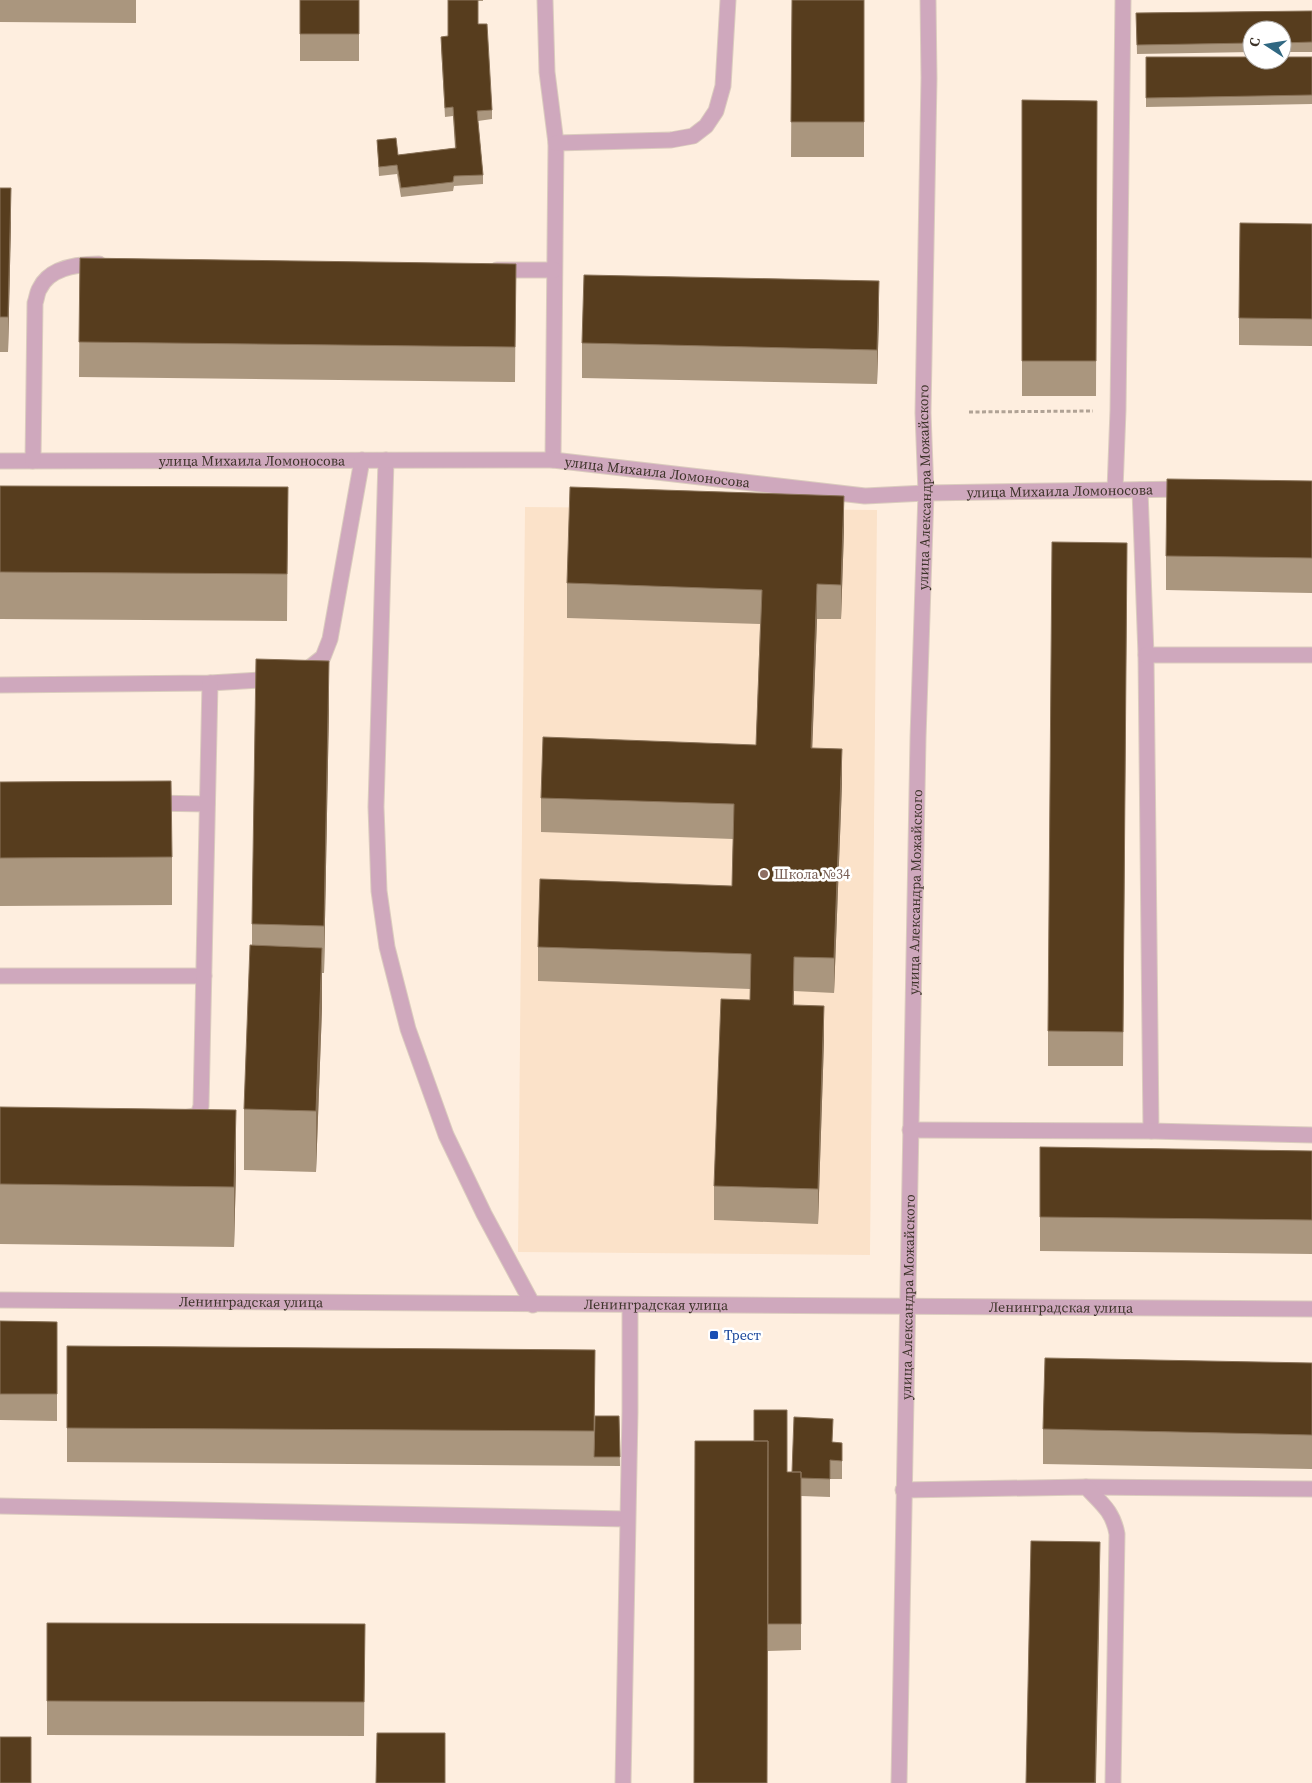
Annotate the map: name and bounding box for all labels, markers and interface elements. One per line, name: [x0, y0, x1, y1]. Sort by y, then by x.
north arrow: [1242, 20, 1292, 70]
text: С: [1244, 36, 1265, 49]
street label: улица Александра Можайского: [913, 384, 936, 590]
street label: улица Михаила Ломоносова: [159, 450, 346, 471]
street label: улица Михаила Ломоносова: [564, 451, 752, 493]
street label: улица Михаила Ломоносова: [967, 479, 1154, 502]
street label: улица Александра Можайского: [903, 789, 927, 995]
place label: Школа №34: [774, 864, 850, 884]
marker: Школа №34: [758, 868, 770, 880]
street label: улица Александра Можайского: [896, 1194, 920, 1400]
street label: Ленинградская улица: [179, 1291, 324, 1312]
street label: Ленинградская улица: [584, 1294, 729, 1315]
street label: Ленинградская улица: [989, 1297, 1134, 1318]
place label: Трест: [724, 1325, 762, 1345]
marker: Трест: [708, 1329, 720, 1341]

